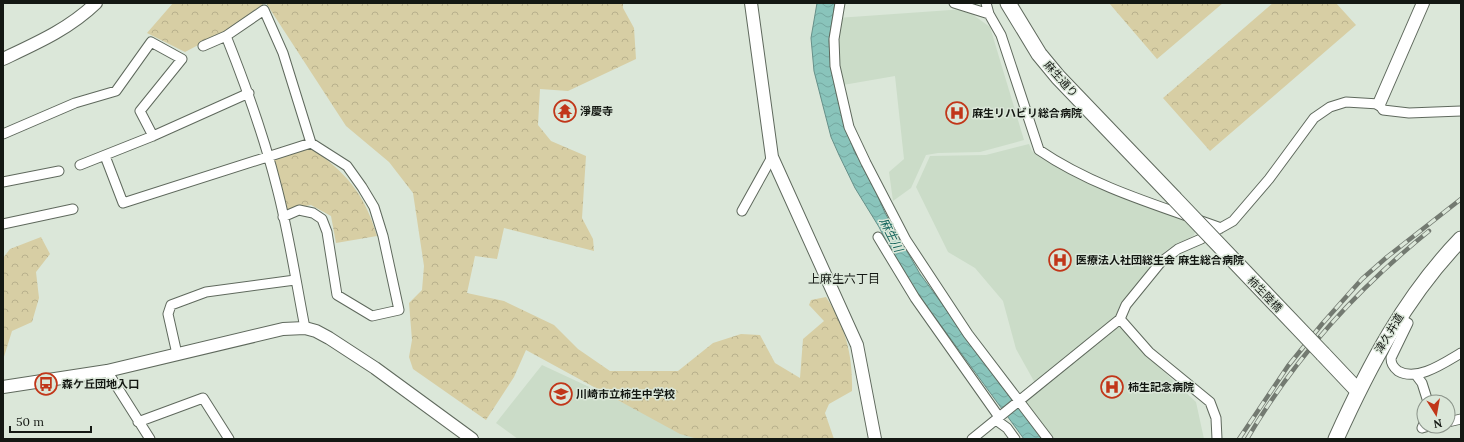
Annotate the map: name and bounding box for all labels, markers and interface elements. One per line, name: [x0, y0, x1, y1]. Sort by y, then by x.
street label: 麻生通り: [1041, 58, 1081, 100]
temple icon: 淨慶寺: [552, 98, 578, 124]
hospital icon: 麻生リハビリ総合病院: [944, 100, 970, 126]
place label: 淨慶寺: [580, 104, 613, 118]
place label: 麻生リハビリ総合病院: [972, 106, 1082, 120]
water label: 麻生川: [877, 215, 907, 256]
hospital icon: 医療法人社団総生会 麻生総合病院: [1047, 247, 1073, 273]
place label: 医療法人社団総生会 麻生総合病院: [1076, 253, 1244, 267]
district label: 上麻生六丁目: [808, 271, 880, 286]
street label: 柿生陸橋: [1245, 273, 1285, 315]
street label: 津久井道: [1372, 311, 1406, 355]
bus stop icon: 森ケ丘団地入口: [33, 371, 59, 397]
hospital icon: 柿生記念病院: [1099, 374, 1125, 400]
place label: 森ケ丘団地入口: [62, 377, 139, 391]
place label: 柿生記念病院: [1128, 380, 1194, 394]
school or university icon: 川崎市立柿生中学校: [548, 381, 574, 407]
place label: 川崎市立柿生中学校: [576, 387, 675, 401]
north arrow: [1416, 394, 1456, 434]
scale bar: [10, 408, 91, 434]
text: 50 m: [16, 414, 44, 429]
text: N: [1432, 416, 1443, 432]

